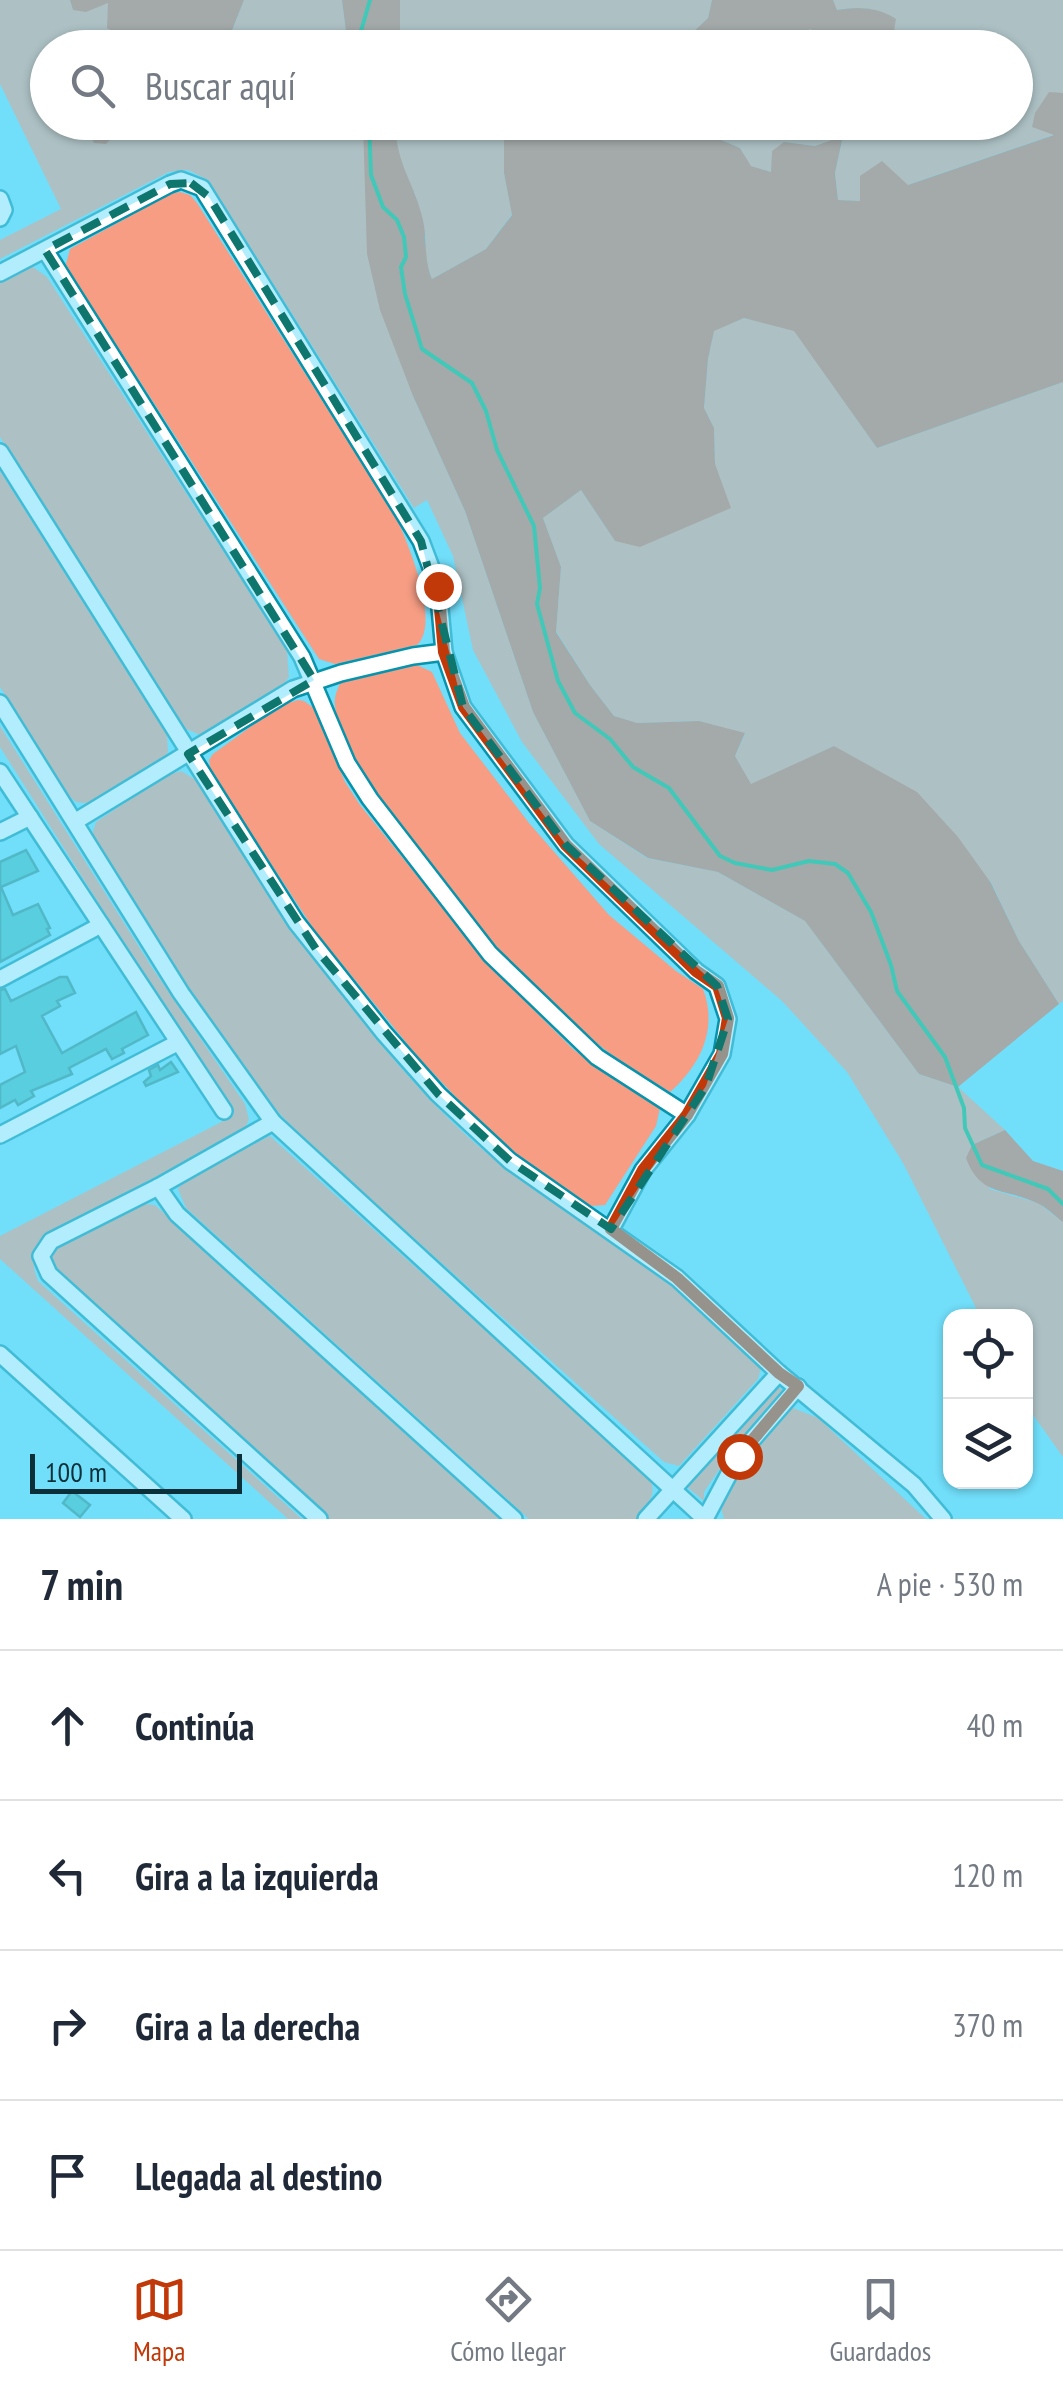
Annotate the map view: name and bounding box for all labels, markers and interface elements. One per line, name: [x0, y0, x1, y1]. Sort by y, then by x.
search box: [30, 30, 1033, 140]
icon: search: [65, 58, 120, 113]
text: Buscar aquí: [145, 61, 296, 110]
route end: [416, 564, 462, 610]
map controls: [943, 1309, 1033, 1489]
button: locate: [943, 1309, 1033, 1399]
button: layers: [943, 1399, 1033, 1489]
route start: [717, 1434, 763, 1480]
scale bar: [30, 1449, 242, 1494]
text: 100 m: [45, 1453, 107, 1490]
text: 7 min: [40, 1557, 123, 1612]
text: A pie · 530 m: [877, 1563, 1023, 1605]
icon: ahead: [40, 1698, 95, 1753]
text: Continúa: [135, 1701, 255, 1750]
text: 40 m: [967, 1704, 1023, 1746]
icon: left: [40, 1848, 95, 1903]
text: Gira a la izquierda: [135, 1851, 379, 1900]
text: 120 m: [952, 1854, 1023, 1896]
icon: right: [40, 1998, 95, 2053]
text: Gira a la derecha: [135, 2001, 360, 2050]
text: 370 m: [952, 2004, 1023, 2046]
icon: arrive: [40, 2148, 95, 2203]
text: Llegada al destino: [135, 2151, 382, 2200]
tab: Mapa: [132, 2272, 187, 2369]
tab: Cómo llegar: [450, 2272, 566, 2369]
tab: Guardados: [829, 2272, 931, 2369]

